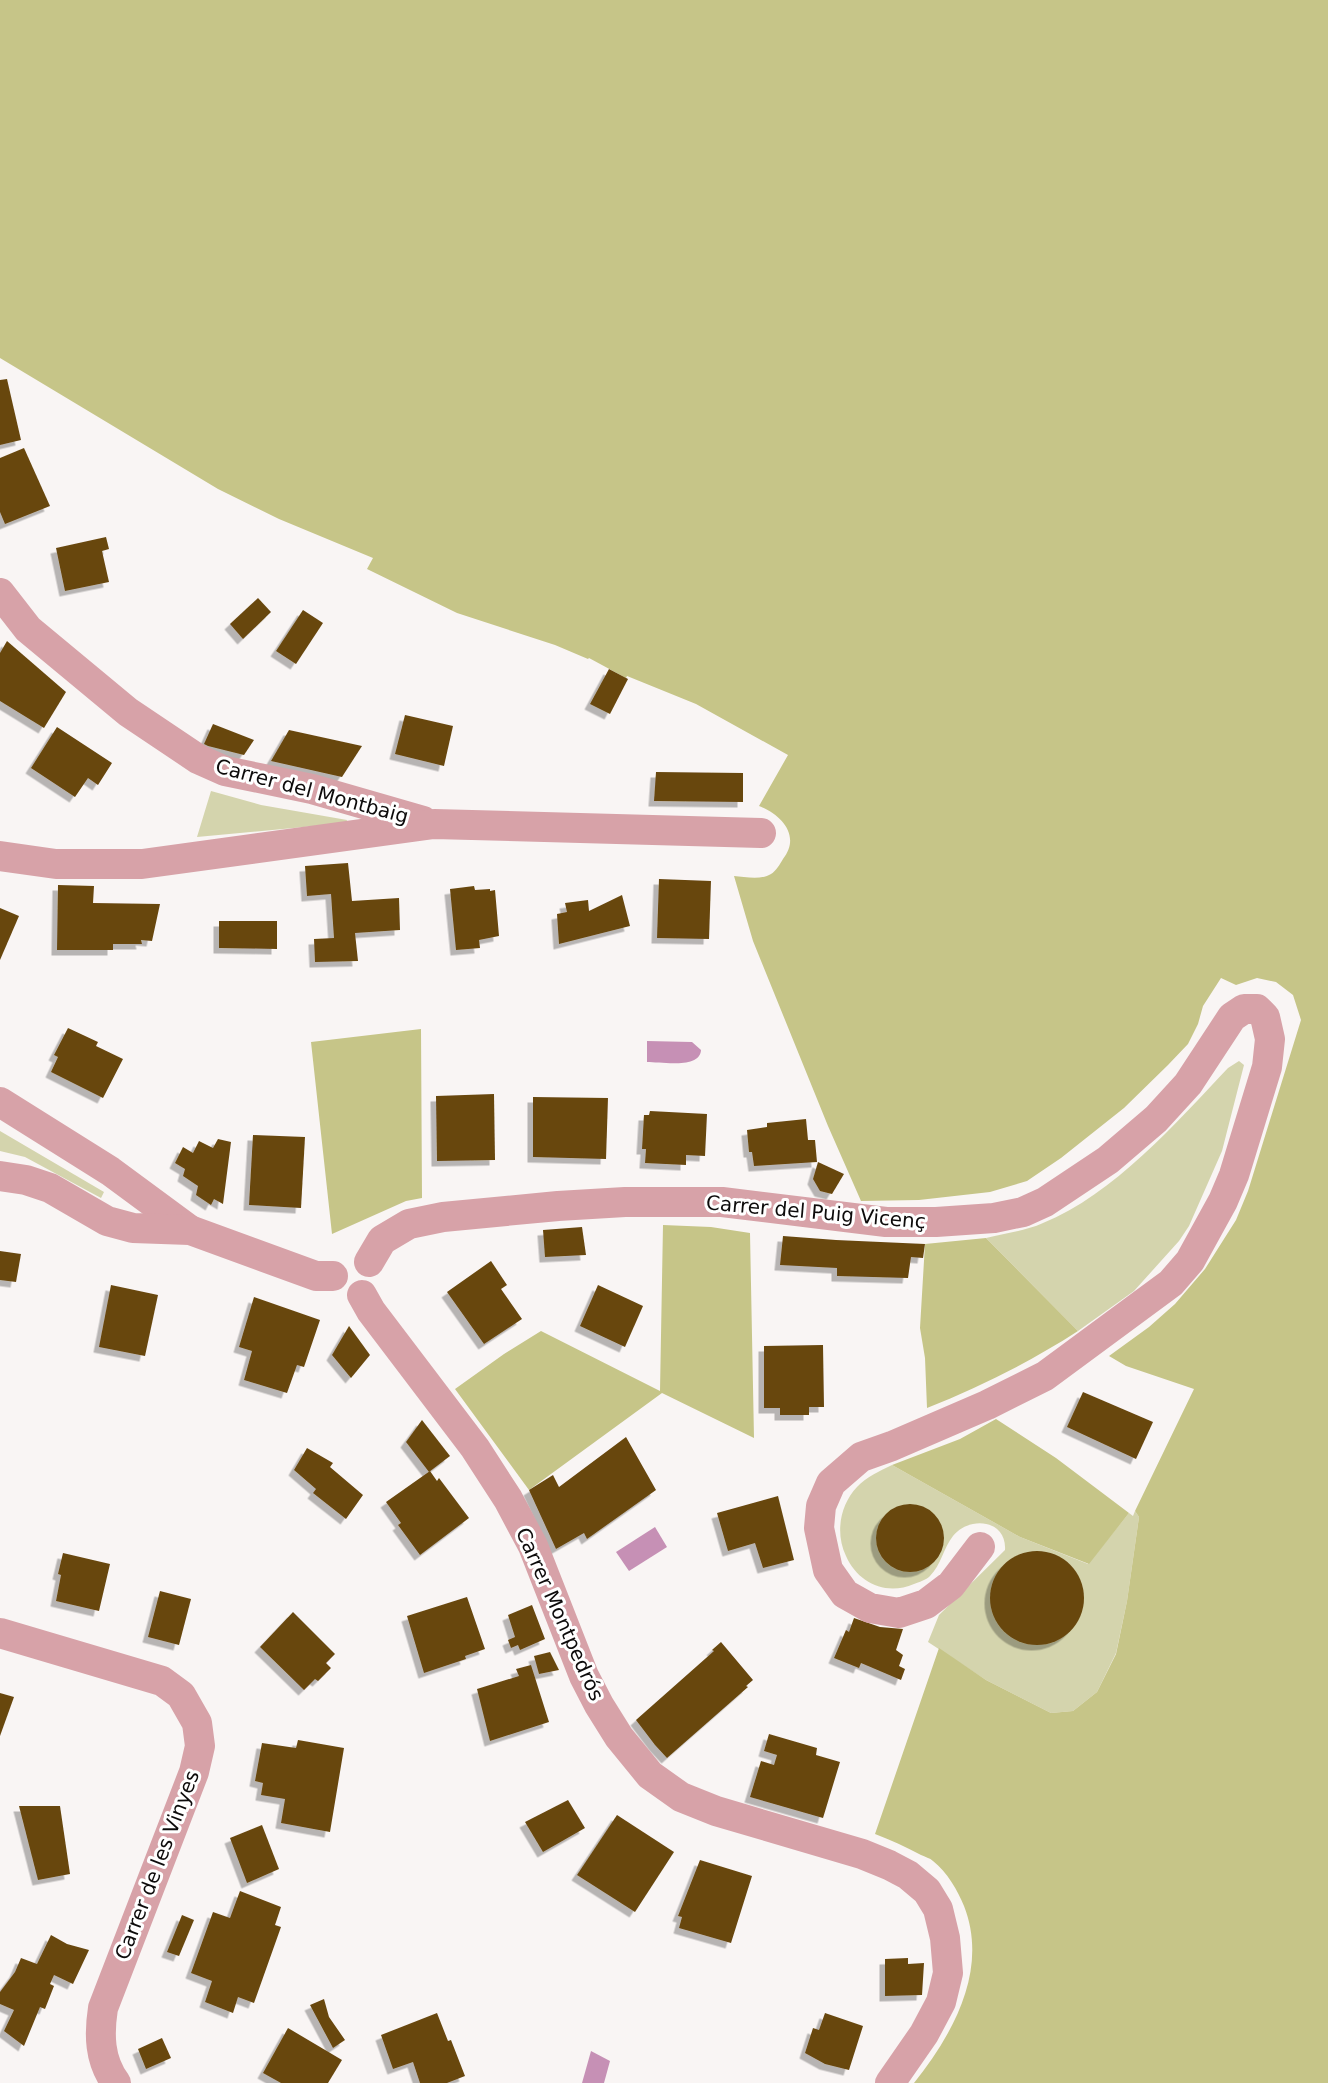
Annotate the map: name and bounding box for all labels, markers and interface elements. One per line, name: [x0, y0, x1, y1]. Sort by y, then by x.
street label: Carrer del Montbaig: [213, 754, 411, 828]
street label: Carrer del Puig Vicenç: [705, 1190, 927, 1234]
street label: Carrer Montpedrós: [511, 1524, 609, 1704]
street label: Carrer de les Vinyes: [110, 1767, 204, 1963]

